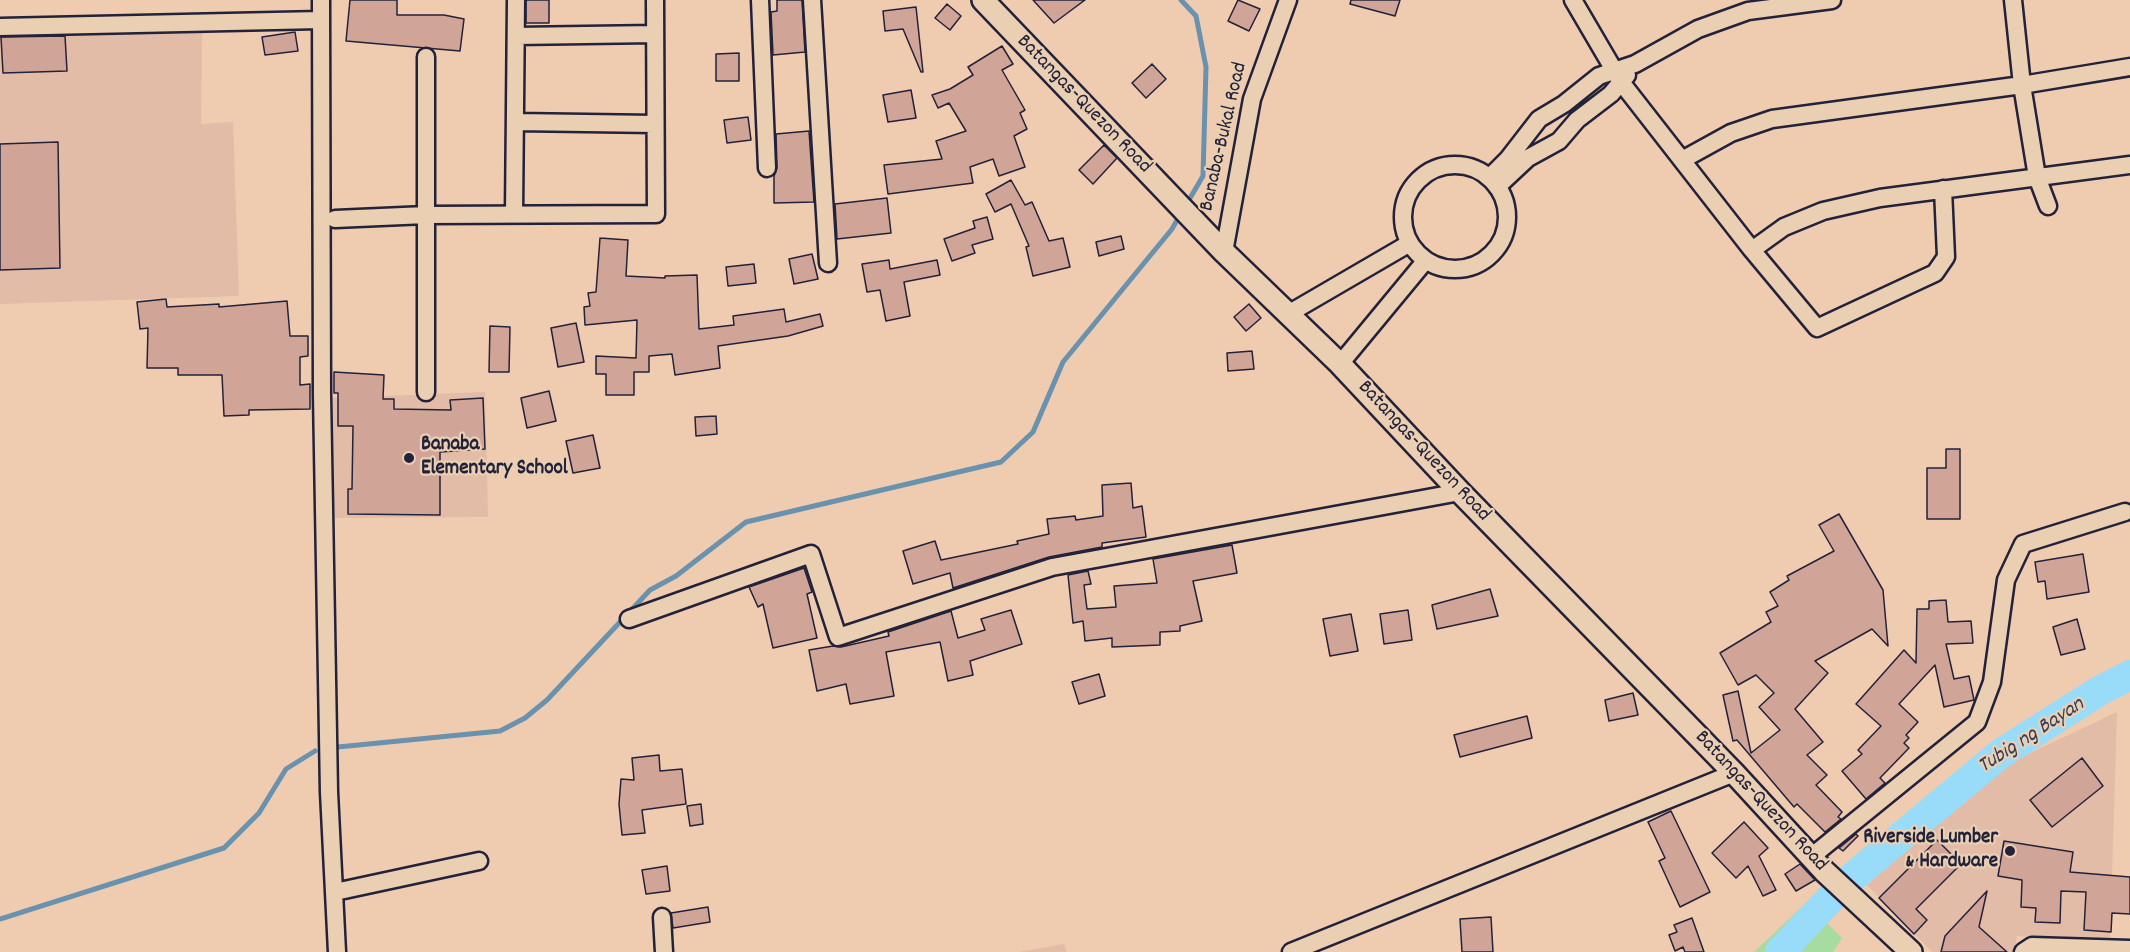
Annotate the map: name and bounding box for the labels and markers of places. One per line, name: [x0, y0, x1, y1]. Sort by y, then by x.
place label: Banaba Elementary School: [421, 433, 568, 483]
marker: Banaba Elementary School: [402, 451, 416, 465]
place label: Riverside Lumber & Hardware: [1863, 826, 1998, 876]
marker: Riverside Lumber & Hardware: [2003, 844, 2017, 858]

